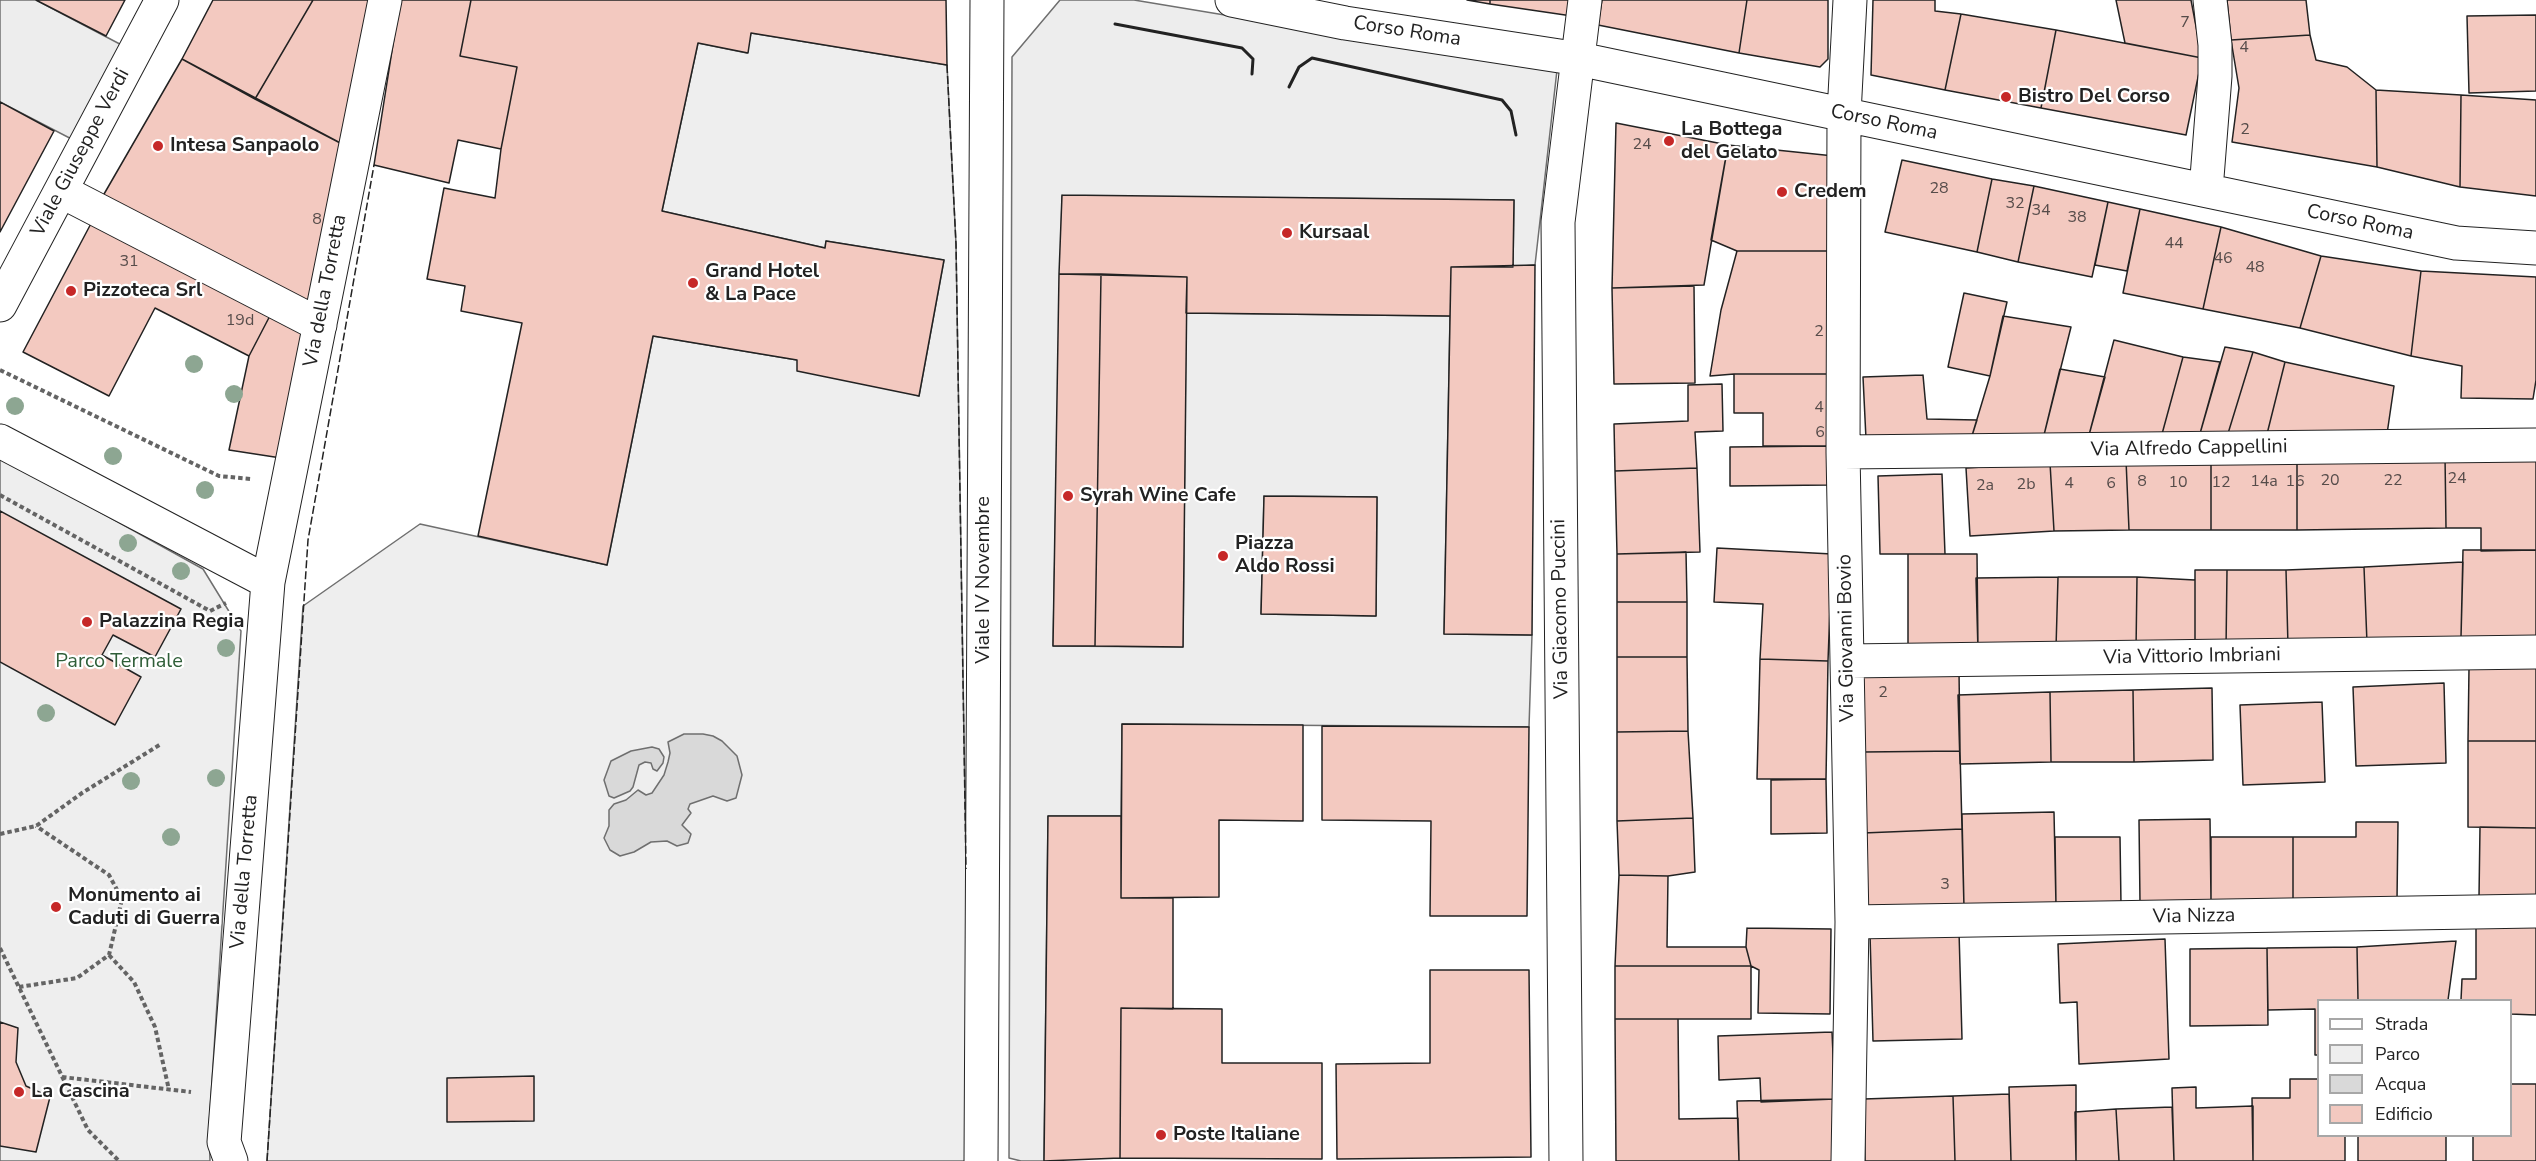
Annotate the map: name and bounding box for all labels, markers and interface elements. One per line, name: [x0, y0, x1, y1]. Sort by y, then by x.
street label: Corso Roma: [1351, 12, 1463, 52]
house number: 7: [2180, 13, 2190, 33]
house number: 4: [2239, 38, 2249, 58]
street label: Viale Giuseppe Verdi: [27, 65, 135, 241]
place label: Bistro Del Corso: [2018, 85, 2170, 109]
marker: Bistro Del Corso: [1999, 90, 2013, 104]
street label: Corso Roma: [1828, 100, 1940, 146]
place label: La Bottega del Gelato: [1681, 118, 1782, 165]
house number: 2: [2240, 120, 2250, 140]
place label: Intesa Sanpaolo: [170, 134, 319, 158]
marker: La Bottega del Gelato: [1662, 134, 1676, 148]
house number: 24: [1632, 135, 1652, 155]
marker: Intesa Sanpaolo: [151, 139, 165, 153]
house number: 28: [1929, 179, 1949, 199]
place label: Credem: [1794, 180, 1866, 204]
marker: Credem: [1775, 185, 1789, 199]
house number: 32: [2005, 194, 2025, 214]
street label: Corso Roma: [2304, 200, 2416, 246]
house number: 34: [2031, 201, 2051, 221]
house number: 38: [2067, 208, 2087, 228]
house number: 8: [312, 210, 322, 230]
street label: Via della Torretta: [299, 213, 353, 369]
place label: Kursaal: [1299, 221, 1369, 245]
marker: Kursaal: [1280, 226, 1294, 240]
house number: 44: [2164, 234, 2184, 254]
house number: 46: [2213, 249, 2233, 269]
house number: 31: [119, 252, 139, 272]
house number: 48: [2245, 258, 2265, 278]
place label: Grand Hotel & La Pace: [705, 260, 819, 307]
marker: Grand Hotel & La Pace: [686, 276, 700, 290]
place label: Pizzoteca Srl: [83, 279, 202, 303]
marker: Pizzoteca Srl: [64, 284, 78, 298]
house number: 19d: [226, 311, 254, 331]
house number: 2: [1814, 322, 1824, 342]
house number: 4: [1814, 398, 1824, 418]
house number: 6: [1815, 423, 1825, 443]
street label: Via Alfredo Cappellini: [2090, 435, 2288, 463]
house number: 24: [2447, 469, 2467, 489]
house number: 20: [2320, 471, 2340, 491]
house number: 22: [2383, 471, 2403, 491]
house number: 8: [2137, 472, 2147, 492]
house number: 14a: [2250, 472, 2278, 492]
house number: 16: [2285, 472, 2305, 492]
house number: 10: [2168, 473, 2188, 493]
house number: 12: [2211, 473, 2231, 493]
house number: 4: [2064, 474, 2074, 494]
house number: 6: [2106, 474, 2116, 494]
house number: 2b: [2017, 475, 2035, 495]
house number: 2a: [1976, 476, 1994, 496]
place label: Syrah Wine Cafe: [1080, 484, 1236, 508]
marker: Syrah Wine Cafe: [1061, 489, 1075, 503]
street label: Viale IV Novembre: [972, 496, 996, 664]
street label: Via Giacomo Puccini: [1547, 519, 1575, 699]
place label: Piazza Aldo Rossi: [1235, 532, 1335, 579]
marker: Piazza Aldo Rossi: [1216, 549, 1230, 563]
street label: Via Giovanni Bovio: [1834, 554, 1860, 722]
place label: Palazzina Regia: [99, 610, 244, 634]
marker: Palazzina Regia: [80, 615, 94, 629]
street label: Via Vittorio Imbriani: [2103, 643, 2281, 671]
park label: Parco Termale: [55, 650, 183, 674]
house number: 2: [1878, 683, 1888, 703]
street label: Via della Torretta: [226, 794, 264, 950]
house number: 3: [1940, 875, 1950, 895]
place label: Monumento ai Caduti di Guerra: [68, 884, 220, 931]
marker: Monumento ai Caduti di Guerra: [49, 900, 63, 914]
street label: Via Nizza: [2152, 904, 2236, 930]
legend: [2317, 999, 2512, 1137]
text: Strada: [2375, 1012, 2428, 1036]
text: Parco: [2375, 1042, 2420, 1066]
text: Acqua: [2375, 1072, 2426, 1096]
place label: La Cascina: [31, 1080, 130, 1104]
marker: La Cascina: [12, 1085, 26, 1099]
text: Edificio: [2375, 1102, 2433, 1126]
place label: Poste Italiane: [1173, 1123, 1300, 1147]
marker: Poste Italiane: [1154, 1128, 1168, 1142]

